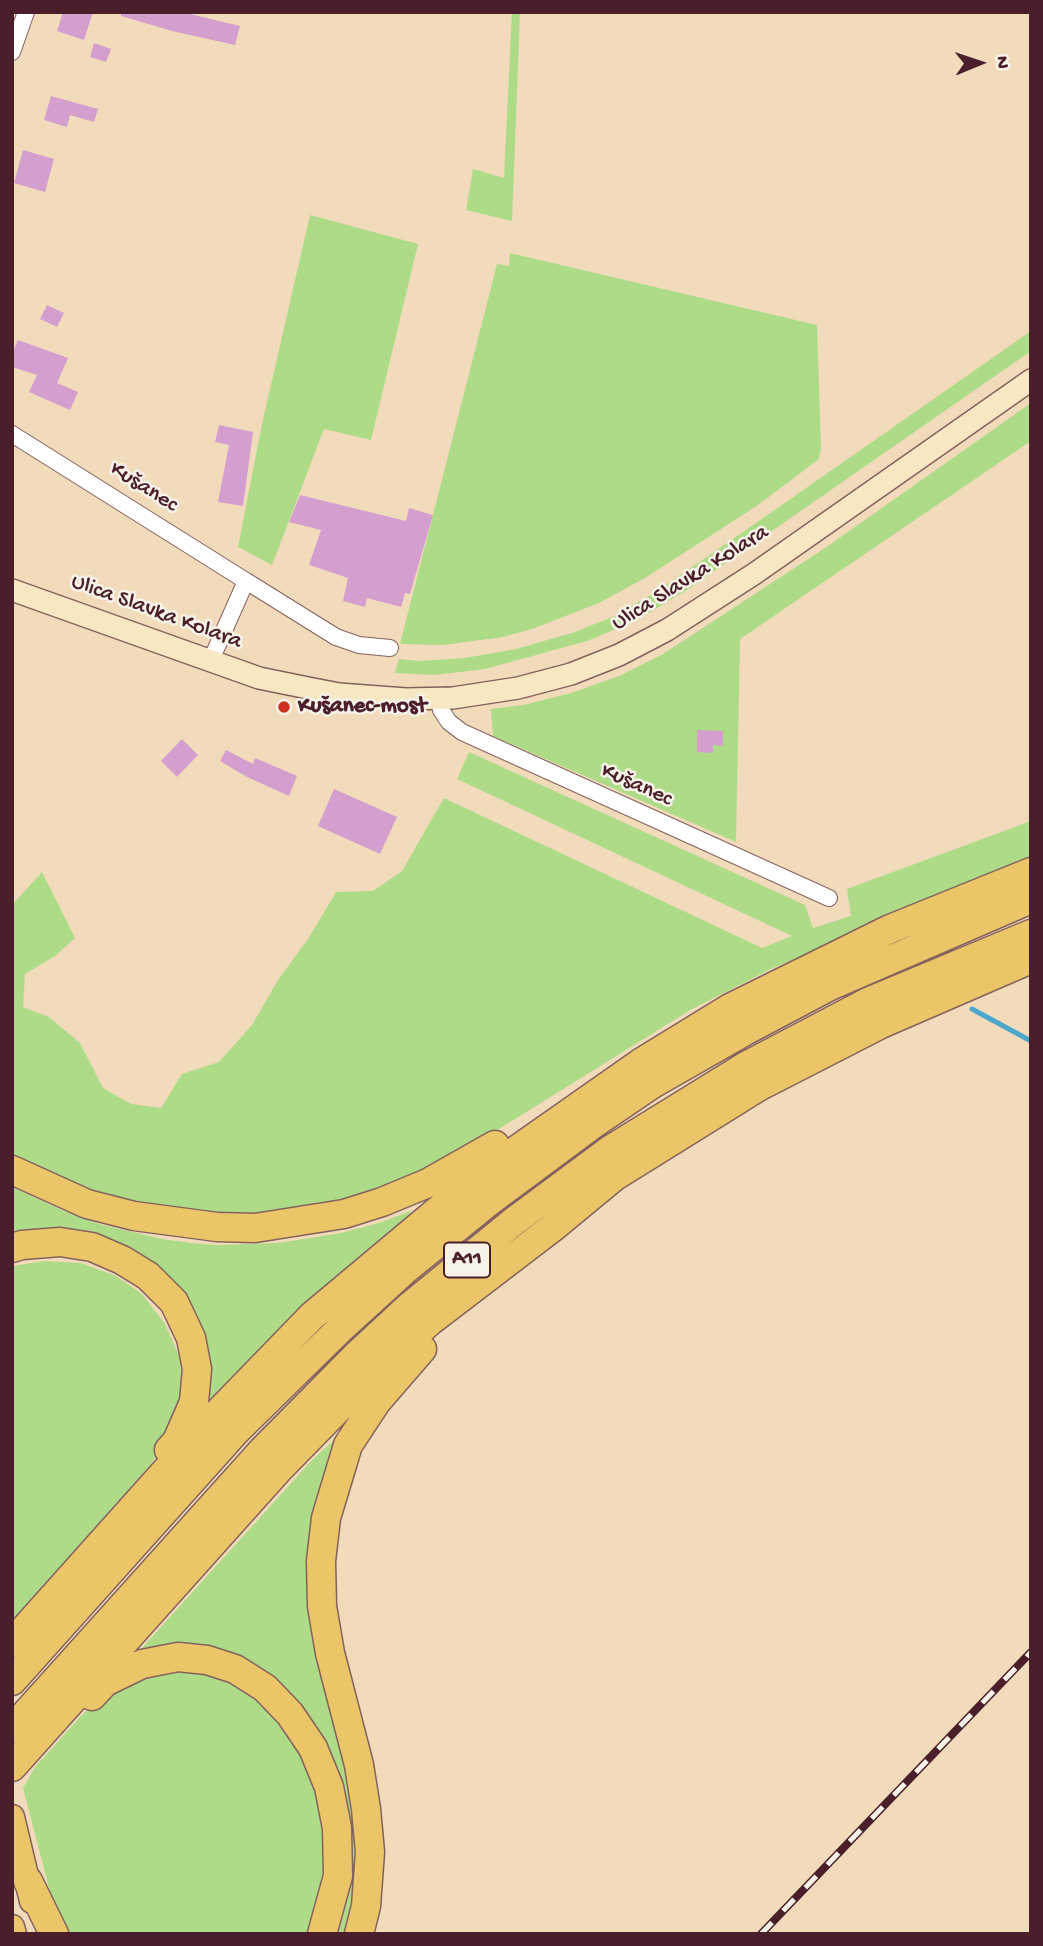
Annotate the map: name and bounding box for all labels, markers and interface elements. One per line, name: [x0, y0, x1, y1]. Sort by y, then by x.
north arrow: [945, 28, 1015, 98]
text: N: [990, 56, 1013, 69]
street label: Kušanec: [104, 456, 182, 520]
street label: Ulica Slavka Kolara: [607, 520, 775, 638]
street label: Ulica Slavka Kolara: [67, 569, 245, 657]
place label: Kušanec-most: [298, 693, 427, 721]
marker: Kušanec-most: [276, 699, 292, 715]
street label: Kušanec: [596, 758, 676, 814]
road number: A11: [444, 1242, 490, 1278]

